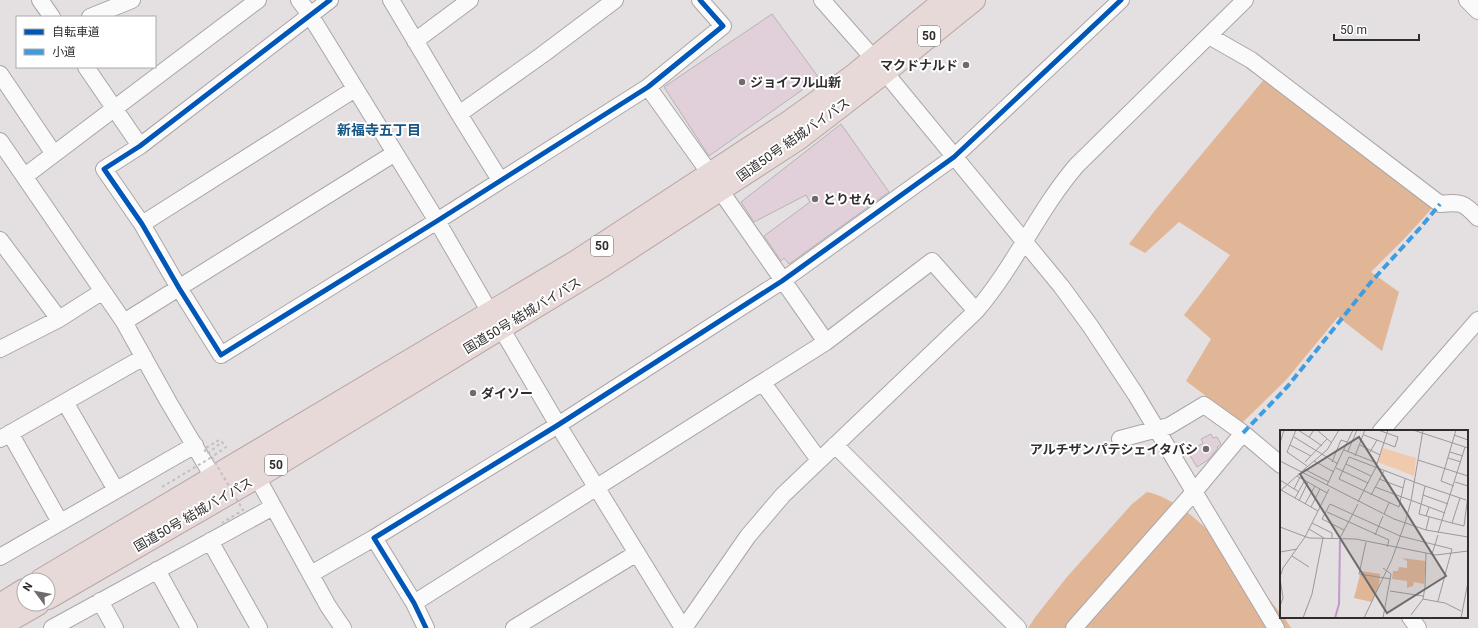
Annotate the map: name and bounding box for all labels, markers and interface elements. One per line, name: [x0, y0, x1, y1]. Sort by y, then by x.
legend: [16, 16, 156, 68]
scale bar: [1334, 16, 1419, 42]
text: 50 m: [1340, 23, 1367, 37]
text: 自転車道: [52, 25, 100, 39]
road number: 50: [918, 26, 940, 46]
text: 小道: [52, 45, 76, 59]
place label: マクドナルド: [880, 58, 958, 73]
marker: マクドナルド: [961, 60, 971, 70]
place label: ジョイフル山新: [750, 75, 841, 90]
marker: ジョイフル山新: [737, 77, 747, 87]
street label: 国道50号 結城バイパス: [734, 95, 853, 184]
district label: 新福寺五丁目: [337, 122, 421, 138]
place label: とりせん: [823, 192, 875, 207]
marker: とりせん: [810, 194, 820, 204]
road number: 50: [591, 236, 613, 256]
street label: 国道50号 結城バイパス: [461, 274, 584, 357]
place label: ダイソー: [481, 386, 533, 401]
marker: ダイソー: [468, 388, 478, 398]
inset map: [1280, 430, 1468, 618]
place label: アルチザンパテシェイタバシ: [1030, 442, 1198, 457]
marker: アルチザンパテシェイタバシ: [1201, 444, 1211, 454]
road number: 50: [265, 455, 287, 475]
street label: 国道50号 結城バイパス: [131, 474, 255, 555]
north arrow: [16, 572, 56, 612]
text: N: [20, 580, 36, 594]

